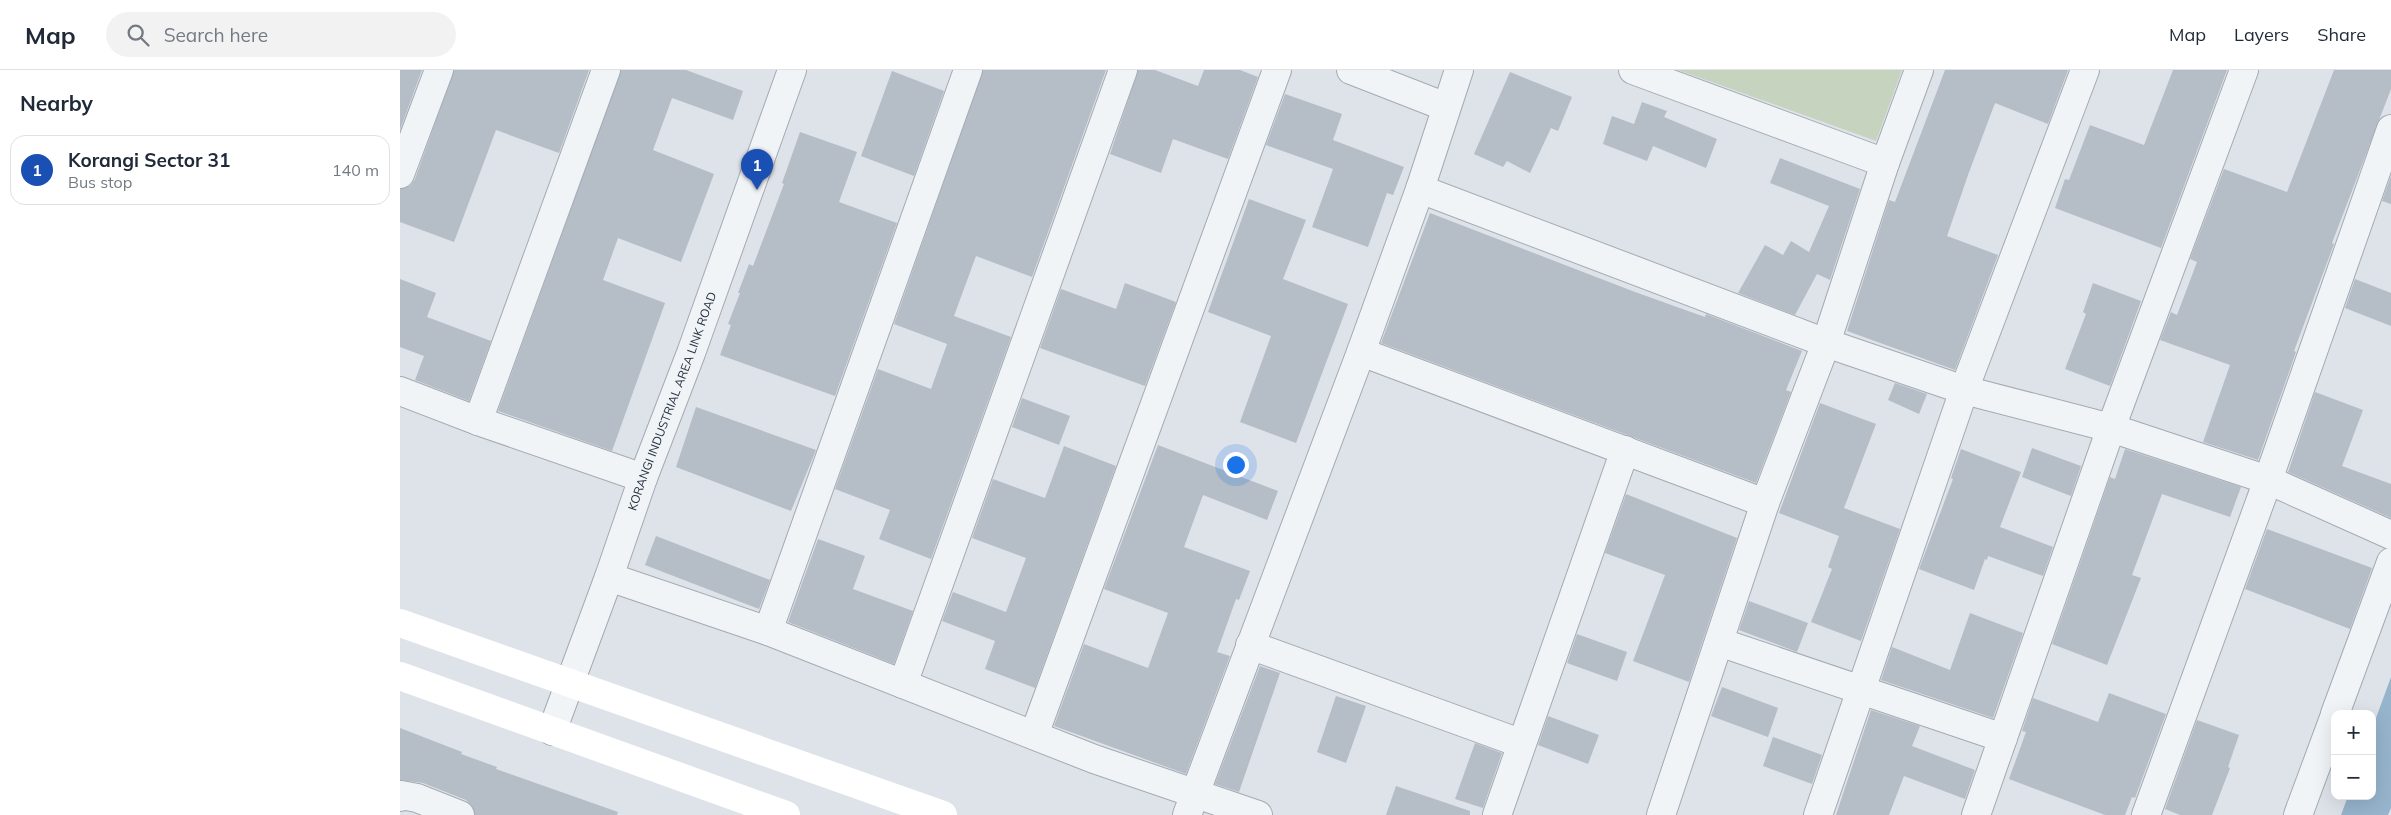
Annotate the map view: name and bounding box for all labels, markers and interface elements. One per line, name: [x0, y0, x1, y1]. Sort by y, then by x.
search box: [106, 12, 456, 57]
text: Map: [25, 20, 76, 50]
icon: search: [124, 21, 152, 49]
text: Search here: [164, 23, 268, 47]
text: Map: [2169, 23, 2206, 46]
text: Layers: [2234, 23, 2289, 46]
text: Share: [2317, 23, 2366, 46]
text: Nearby: [20, 90, 93, 116]
text: Korangi Sector 31: [68, 148, 230, 172]
pin: 1: [741, 149, 773, 190]
text: 1: [32, 160, 42, 180]
text: 140 m: [332, 160, 379, 180]
text: Bus stop: [68, 172, 132, 192]
street label: KORANGI INDUSTRIAL AREA LINK ROAD: [624, 290, 719, 512]
your location: [1223, 452, 1249, 478]
map controls: [2331, 710, 2376, 800]
button: +: [2331, 710, 2376, 755]
button: −: [2331, 755, 2376, 800]

